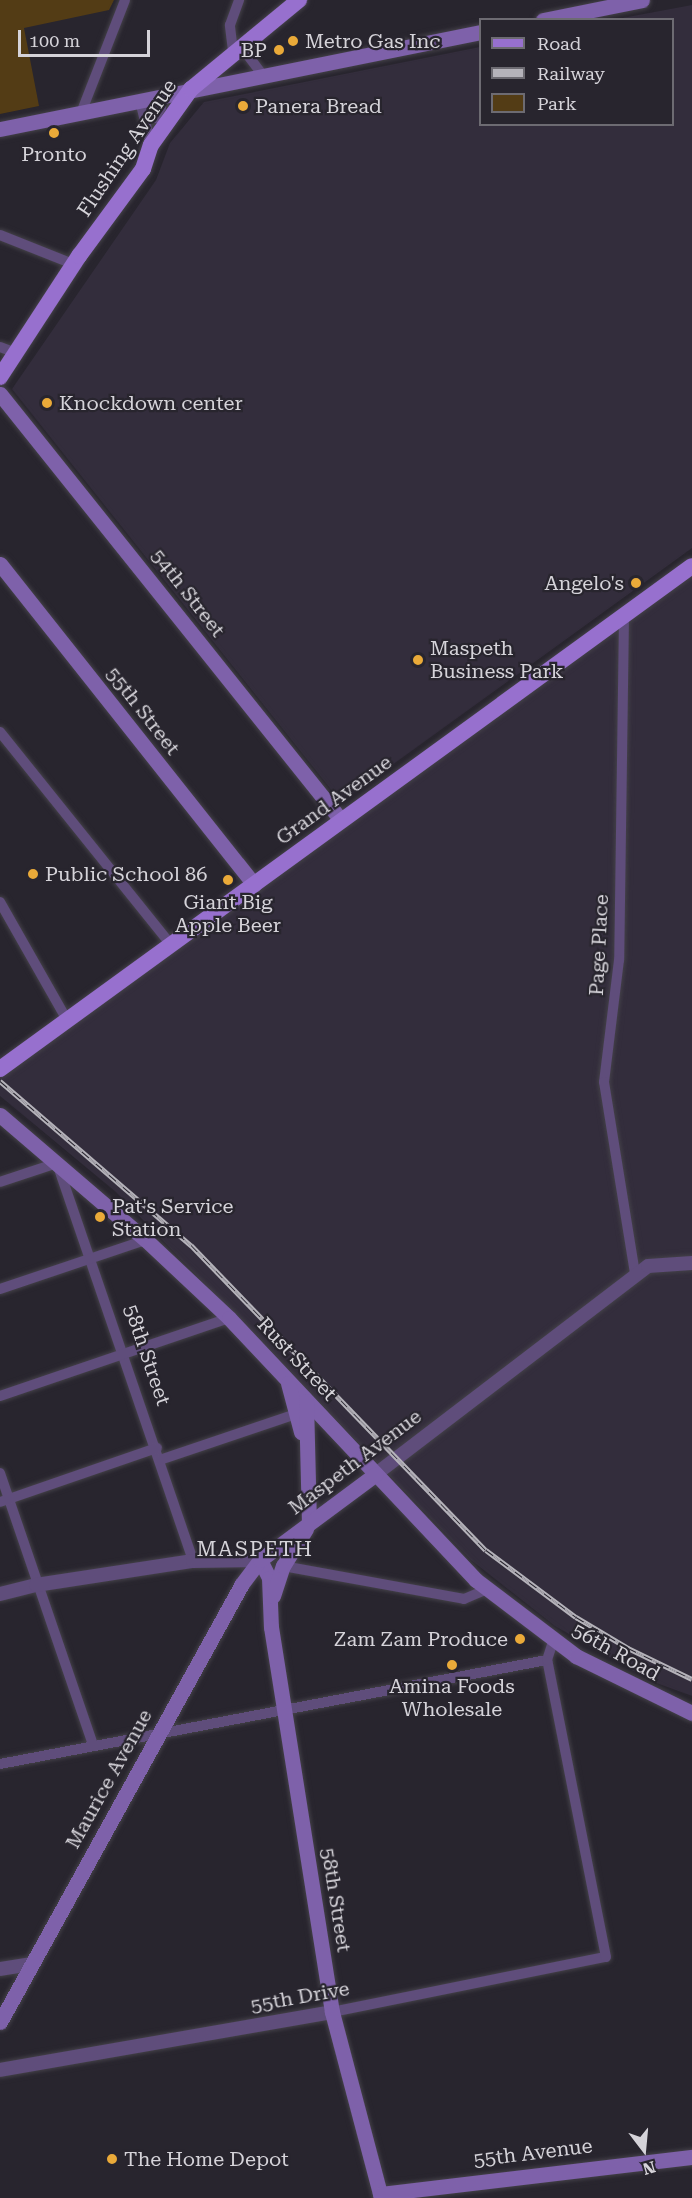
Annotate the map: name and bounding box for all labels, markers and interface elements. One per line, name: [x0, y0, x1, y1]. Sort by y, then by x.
scale bar: [21, 18, 153, 56]
legend: [479, 18, 674, 126]
place label: Metro Gas Inc: [305, 29, 440, 53]
text: 100 m: [29, 30, 80, 51]
text: Road: [537, 33, 581, 54]
marker: Metro Gas Inc: [286, 34, 300, 48]
place label: BP: [241, 38, 267, 62]
marker: BP: [272, 43, 286, 57]
text: Railway: [537, 63, 605, 84]
street label: Flushing Avenue: [72, 75, 182, 221]
text: Park: [537, 93, 577, 114]
place label: Panera Bread: [255, 94, 382, 118]
marker: Panera Bread: [236, 99, 250, 113]
marker: Pronto: [47, 126, 61, 140]
place label: Pronto: [21, 142, 87, 166]
place label: Knockdown center: [59, 391, 243, 415]
marker: Knockdown center: [40, 396, 54, 410]
street label: 54th Street: [146, 544, 230, 642]
place label: Angelo's: [544, 571, 624, 595]
marker: Angelo's: [629, 576, 643, 590]
place label: Maspeth Business Park: [430, 636, 563, 683]
marker: Maspeth Business Park: [411, 653, 425, 667]
street label: 55th Street: [101, 662, 185, 760]
street label: Grand Avenue: [272, 750, 396, 850]
place label: Public School 86: [45, 862, 207, 886]
marker: Public School 86: [26, 867, 40, 881]
marker: Giant Big Apple Beer: [221, 873, 235, 887]
place label: Giant Big Apple Beer: [175, 890, 281, 937]
street label: Page Place: [584, 894, 614, 996]
place label: Pat's Service Station: [112, 1194, 234, 1241]
marker: Pat's Service Station: [93, 1210, 107, 1224]
street label: 58th Street: [119, 1301, 175, 1409]
street label: Rust Street: [252, 1312, 342, 1406]
street label: Maspeth Avenue: [284, 1404, 426, 1520]
district label: MASPETH: [197, 1536, 313, 1562]
street label: 56th Road: [568, 1618, 664, 1686]
place label: Zam Zam Produce: [334, 1627, 508, 1651]
marker: Zam Zam Produce: [513, 1632, 527, 1646]
marker: Amina Foods Wholesale: [445, 1658, 459, 1672]
place label: Amina Foods Wholesale: [389, 1674, 515, 1721]
street label: Maurice Avenue: [61, 1705, 157, 1853]
street label: 58th Street: [316, 1846, 356, 1954]
street label: 55th Drive: [249, 1976, 351, 2018]
north arrow: [614, 2120, 674, 2180]
street label: 55th Avenue: [472, 2134, 594, 2172]
place label: The Home Depot: [124, 2147, 289, 2171]
marker: The Home Depot: [105, 2152, 119, 2166]
text: N: [641, 2157, 658, 2179]

